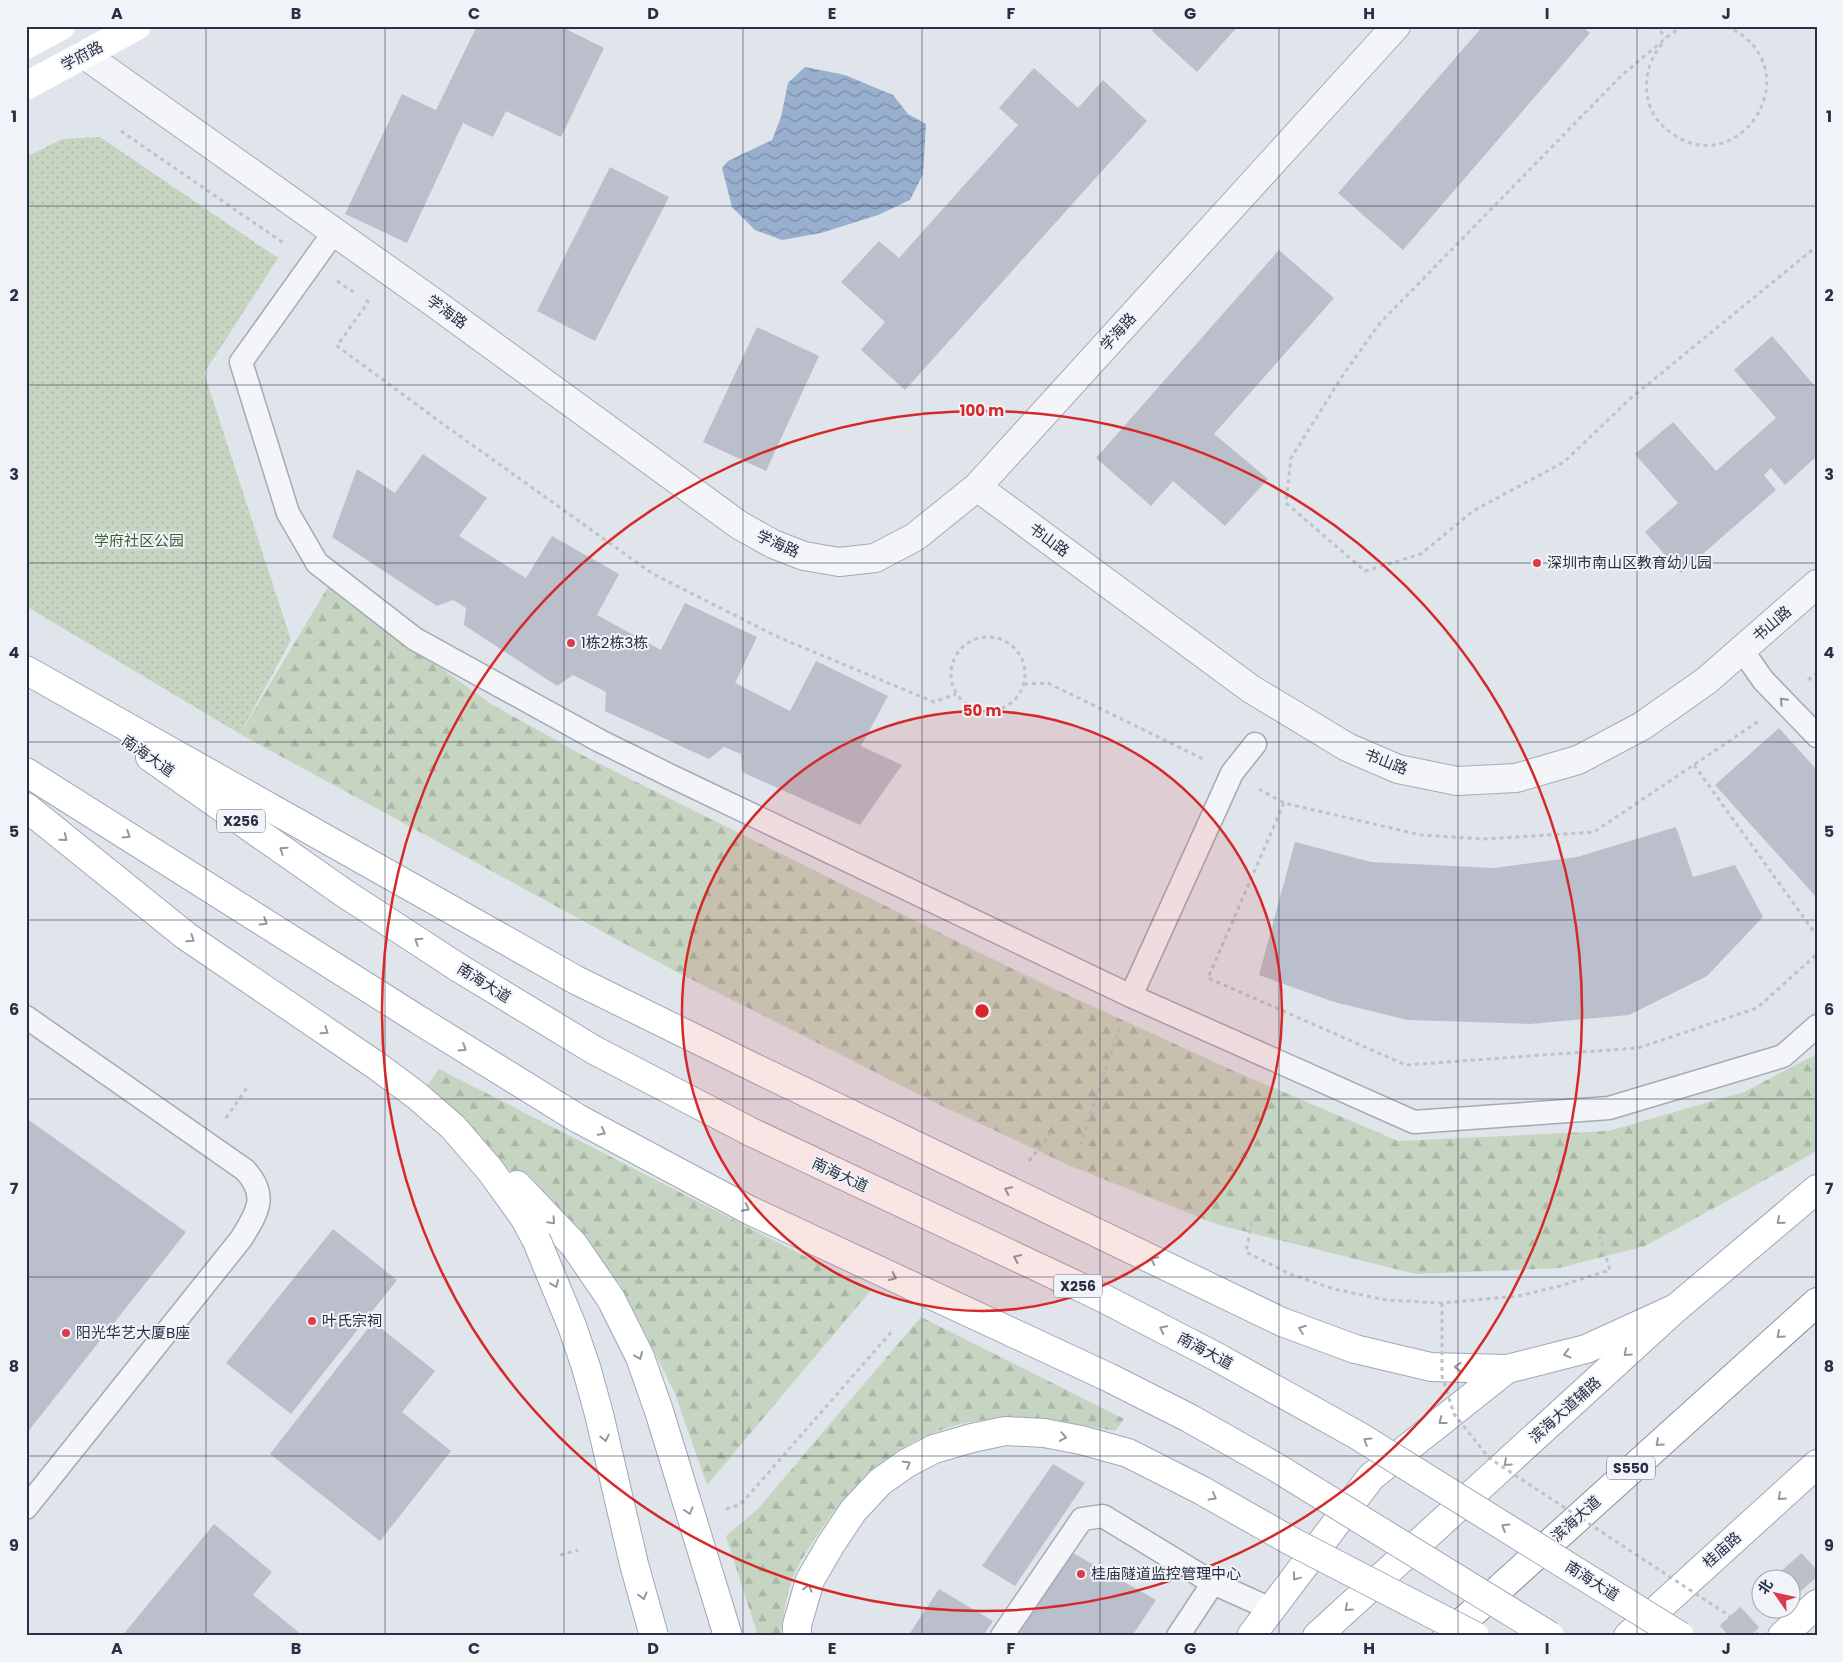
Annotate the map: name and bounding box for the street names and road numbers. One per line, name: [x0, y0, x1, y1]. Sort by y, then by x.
street label: 学府路: [57, 36, 107, 75]
street label: 学海路: [423, 290, 472, 333]
street label: 学海路: [1095, 308, 1140, 355]
street label: 书山路: [1025, 518, 1074, 561]
street label: 学海路: [753, 525, 803, 562]
street label: 书山路: [1748, 601, 1796, 646]
street label: 南海大道: [118, 730, 179, 781]
street label: 书山路: [1361, 744, 1411, 779]
road number: X256: [217, 809, 265, 832]
street label: 南海大道: [453, 958, 515, 1007]
street label: 南海大道: [809, 1152, 872, 1197]
road number: X256: [1054, 1274, 1102, 1298]
street label: 南海大道: [1174, 1327, 1237, 1374]
street label: 滨海大道辅路: [1524, 1372, 1605, 1448]
road number: S550: [1607, 1456, 1655, 1480]
street label: 滨海大道: [1546, 1491, 1605, 1547]
street label: 桂庙路: [1698, 1527, 1745, 1572]
street label: 南海大道: [1561, 1556, 1623, 1605]

